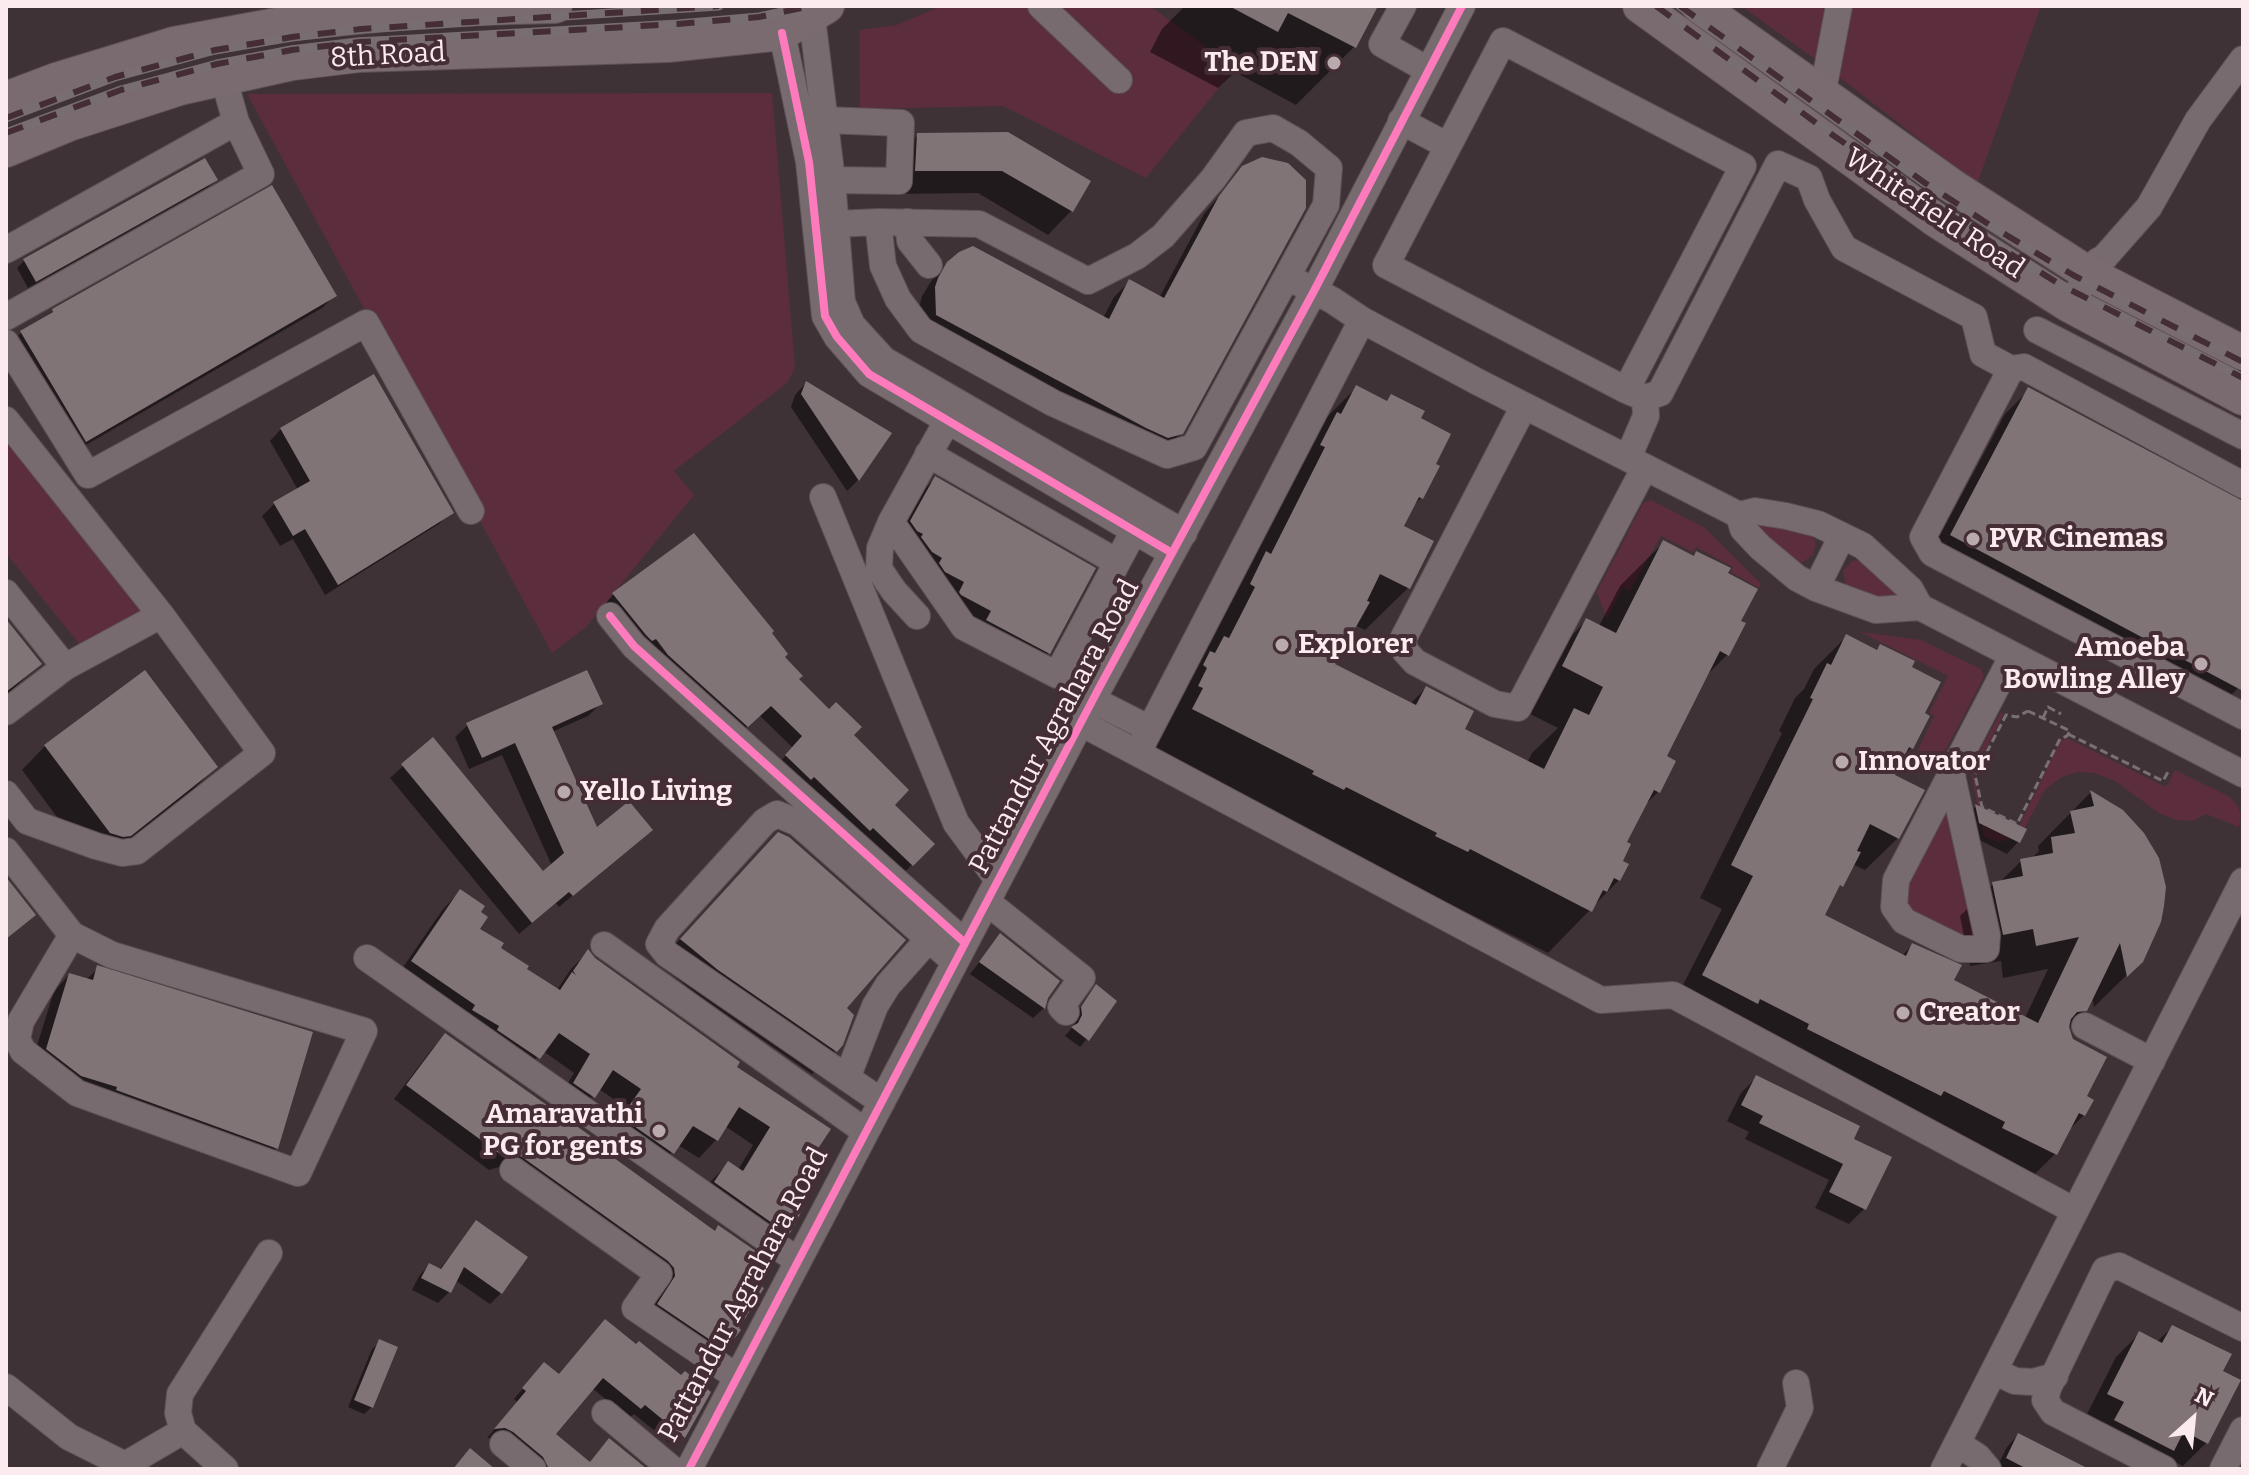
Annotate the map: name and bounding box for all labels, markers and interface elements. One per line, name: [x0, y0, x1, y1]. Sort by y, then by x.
street label: 8th Road: [330, 36, 446, 76]
place label: The DEN: [1204, 46, 1318, 80]
marker: The DEN: [1325, 54, 1343, 72]
street label: Whitefield Road: [1838, 142, 2030, 286]
place label: PVR Cinemas: [1989, 522, 2164, 556]
marker: PVR Cinemas: [1964, 530, 1982, 548]
street label: Pattandur Agrahara Road: [963, 574, 1147, 880]
place label: Explorer: [1298, 628, 1413, 662]
place label: Amoeba Bowling Alley: [2004, 631, 2185, 697]
marker: Explorer: [1273, 636, 1291, 654]
marker: Amoeba Bowling Alley: [2192, 655, 2210, 673]
place label: Innovator: [1858, 745, 1990, 779]
marker: Innovator: [1833, 753, 1851, 771]
place label: Yello Living: [580, 775, 732, 809]
marker: Yello Living: [555, 783, 573, 801]
place label: Creator: [1919, 996, 2020, 1030]
marker: Creator: [1894, 1004, 1912, 1022]
place label: Amaravathi PG for gents: [483, 1098, 643, 1164]
marker: Amaravathi PG for gents: [650, 1122, 668, 1140]
street label: Pattandur Agrahara Road: [652, 1142, 836, 1448]
north arrow: [2153, 1379, 2233, 1459]
text: N: [2190, 1381, 2218, 1413]

